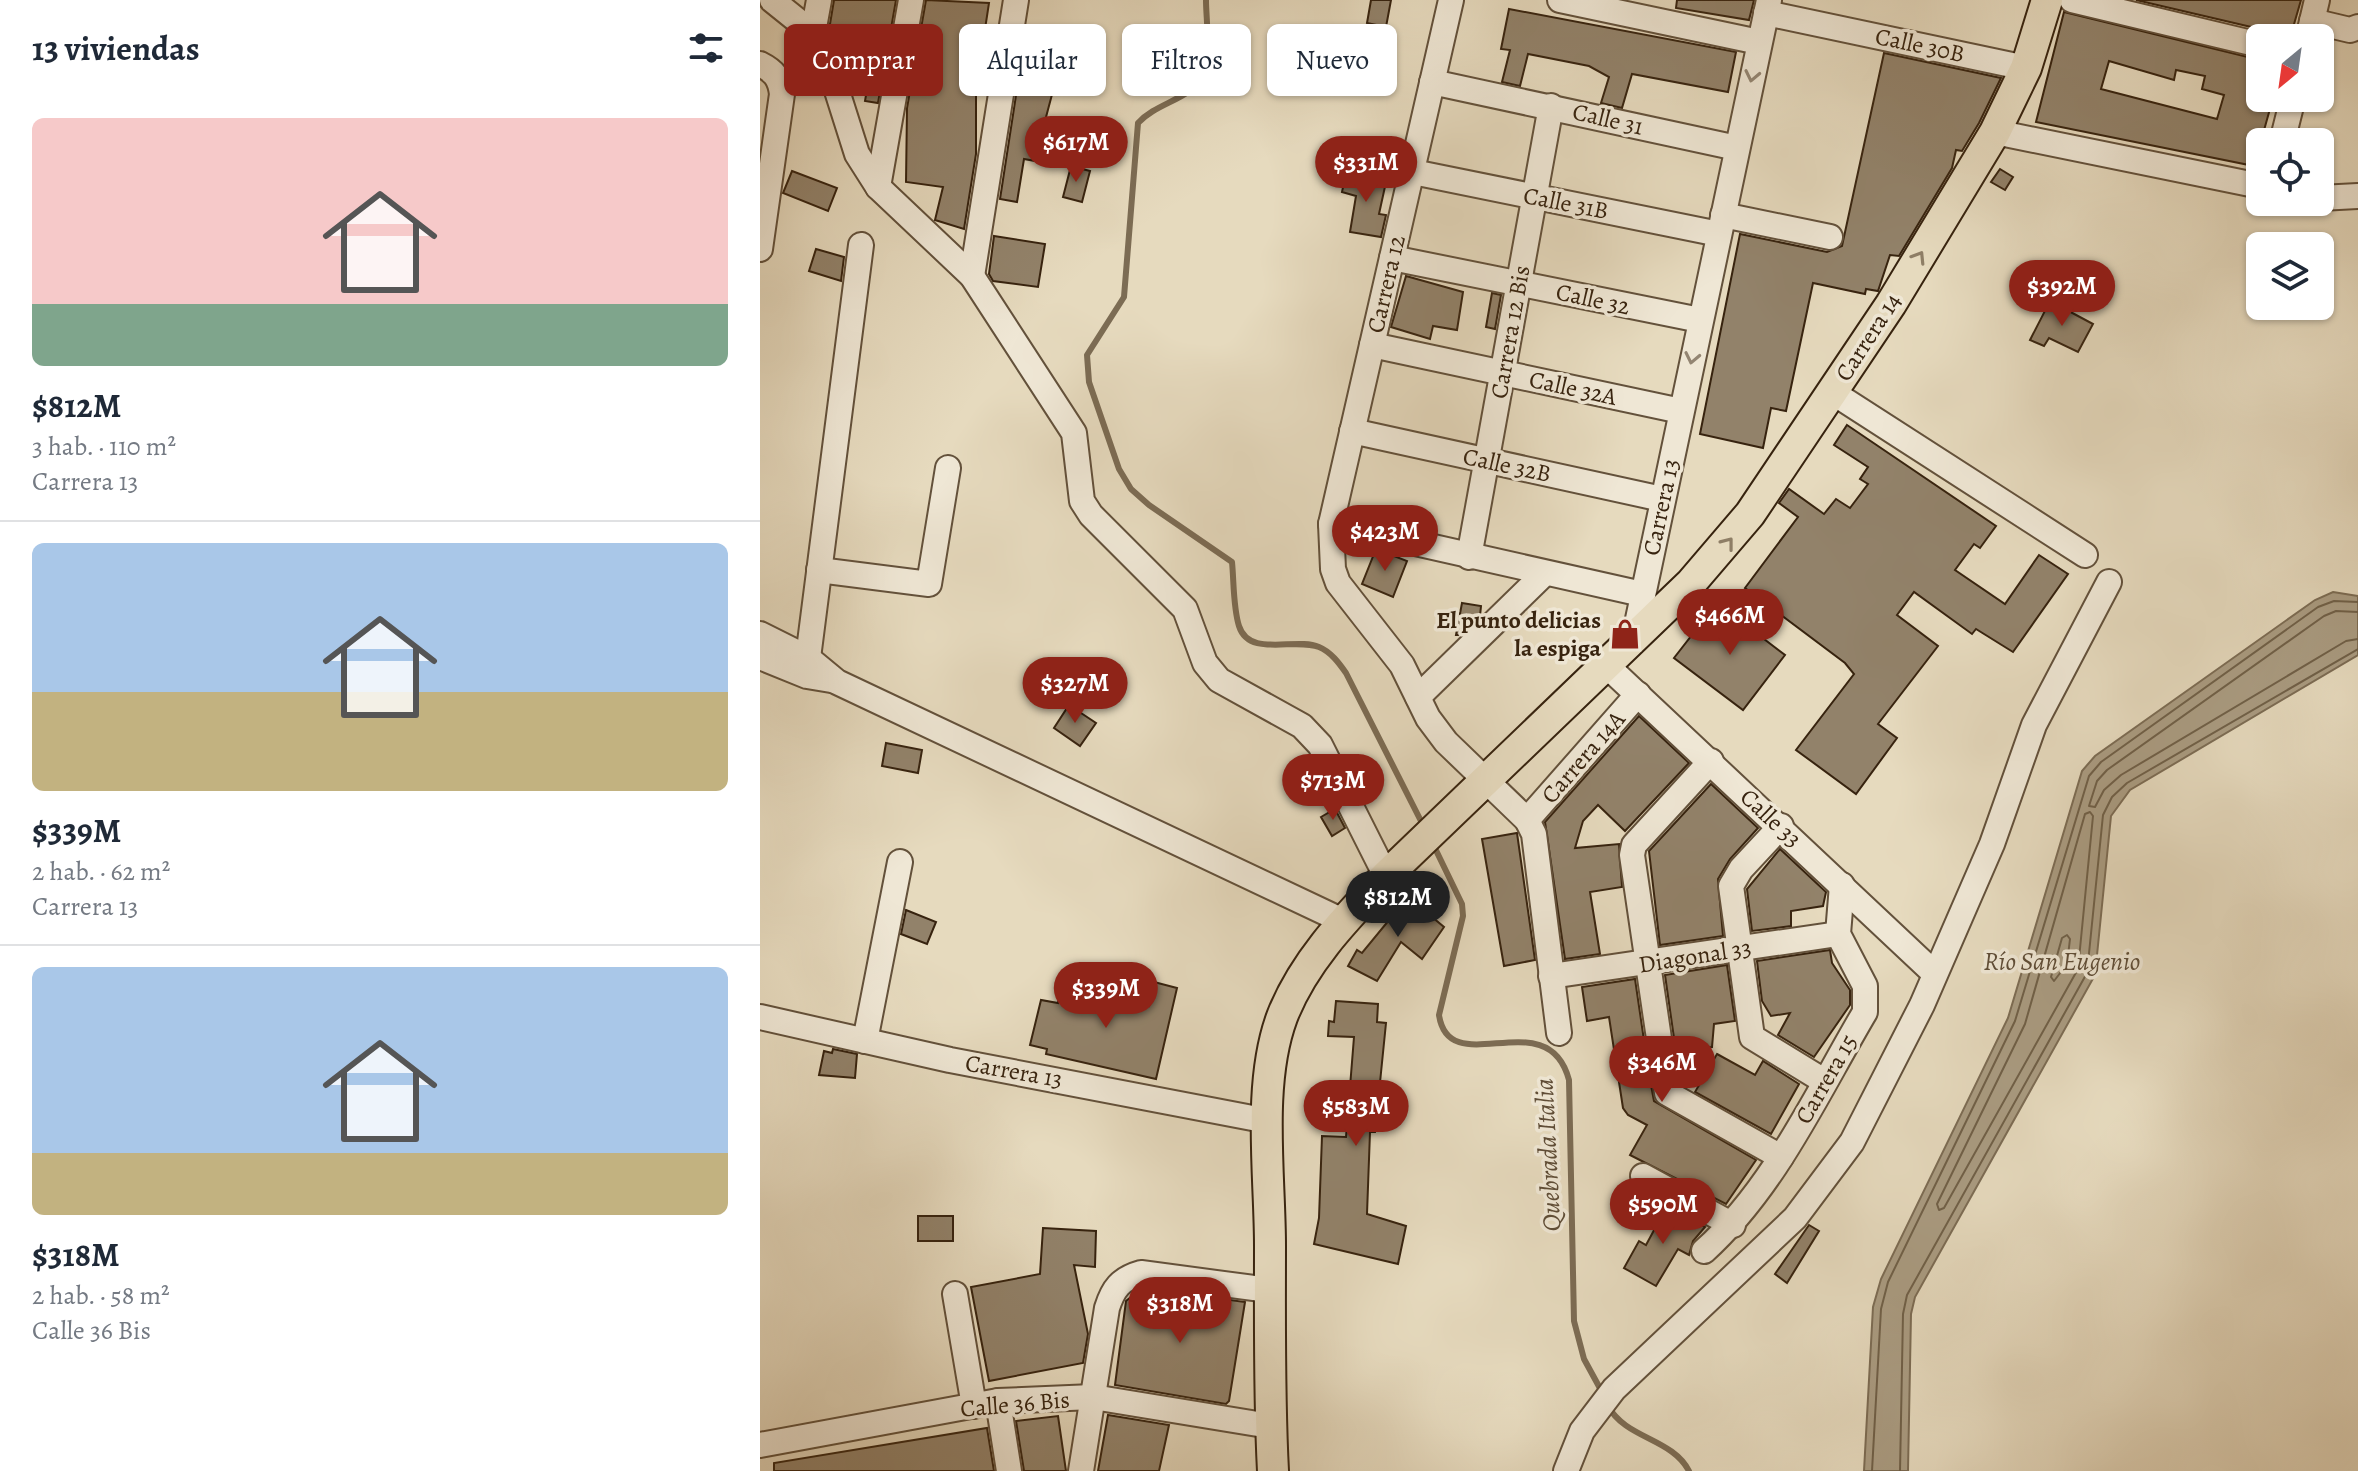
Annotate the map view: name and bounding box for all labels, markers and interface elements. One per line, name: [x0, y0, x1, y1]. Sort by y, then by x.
street label: Calle 30B: [1872, 20, 1968, 70]
chip: Comprar: [784, 24, 943, 96]
chip: Alquilar: [959, 24, 1106, 96]
chip: Filtros: [1122, 24, 1251, 96]
chip: Nuevo: [1267, 24, 1397, 96]
north arrow: [2246, 24, 2334, 112]
map controls: [2246, 24, 2334, 320]
text: 13 viviendas: [32, 25, 200, 72]
icon: filters: [684, 26, 728, 70]
one-way arrow: [1744, 69, 1761, 83]
street label: Calle 31: [1570, 95, 1646, 143]
pin: $617M: [1020, 116, 1132, 184]
text: $617M: [1043, 124, 1109, 159]
button: locate: [2246, 128, 2334, 216]
pin: $331M: [1310, 136, 1422, 204]
text: $331M: [1333, 144, 1399, 179]
icon: home: [308, 170, 452, 314]
street label: Calle 31B: [1521, 179, 1611, 227]
street label: Carrera 12: [1359, 232, 1413, 336]
button: layers: [2246, 232, 2334, 320]
one-way arrow: [1910, 251, 1925, 266]
pin: $392M: [2006, 260, 2118, 328]
street label: Carrera 12 Bis: [1483, 263, 1537, 401]
text: $392M: [2027, 268, 2097, 303]
street label: Calle 32: [1553, 276, 1633, 322]
street label: Carrera 14: [1828, 287, 1908, 387]
one-way arrow: [1684, 351, 1701, 364]
street label: Calle 32A: [1526, 363, 1621, 413]
text: $812M: [32, 382, 121, 429]
text: 3 hab. · 110 m²: [32, 429, 176, 464]
street label: Calle 32B: [1460, 440, 1554, 490]
street label: Carrera 13: [1635, 456, 1687, 558]
text: Carrera 13: [32, 464, 138, 499]
pin: $423M: [1329, 505, 1441, 573]
text: $423M: [1350, 513, 1420, 548]
one-way arrow: [1718, 537, 1732, 552]
pin: $466M: [1674, 589, 1786, 657]
icon: home: [308, 595, 452, 739]
text: $466M: [1695, 597, 1765, 632]
place label: El punto delicias la espiga: [1436, 604, 1601, 664]
shop icon: El punto delicias la espiga: [1608, 617, 1642, 651]
pin: $327M: [1019, 657, 1131, 725]
text: $327M: [1041, 665, 1109, 700]
street label: Carrera 14A: [1534, 703, 1633, 810]
pin: $713M: [1277, 754, 1389, 822]
text: $713M: [1300, 762, 1366, 797]
street label: Calle 33: [1733, 781, 1809, 855]
text: $339M: [32, 807, 121, 854]
text: 2 hab. · 62 m²: [32, 854, 170, 889]
pin: $812M: [1342, 871, 1454, 939]
text: $812M: [1364, 879, 1432, 914]
text: Carrera 13: [32, 889, 138, 924]
street label: Diagonal 33: [1636, 931, 1754, 981]
water label: Río San Eugenio: [1984, 944, 2140, 979]
pin: $339M: [1050, 962, 1162, 1030]
text: $339M: [1072, 970, 1140, 1005]
icon: home: [308, 1019, 452, 1163]
street label: Carrera 15: [1788, 1028, 1864, 1130]
pin: $346M: [1606, 1036, 1718, 1104]
text: $346M: [1627, 1044, 1697, 1079]
street label: Carrera 13: [963, 1047, 1065, 1095]
water label: Quebrada Italia: [1527, 1078, 1569, 1232]
pin: $583M: [1300, 1080, 1412, 1148]
text: $583M: [1322, 1088, 1390, 1123]
pin: $590M: [1607, 1178, 1719, 1246]
text: $590M: [1628, 1186, 1698, 1221]
text: $318M: [32, 1231, 120, 1278]
pin: $318M: [1124, 1277, 1236, 1345]
text: 2 hab. · 58 m²: [32, 1278, 170, 1313]
text: $318M: [1147, 1285, 1213, 1320]
text: Calle 36 Bis: [32, 1313, 151, 1348]
street label: Calle 36 Bis: [959, 1383, 1071, 1425]

